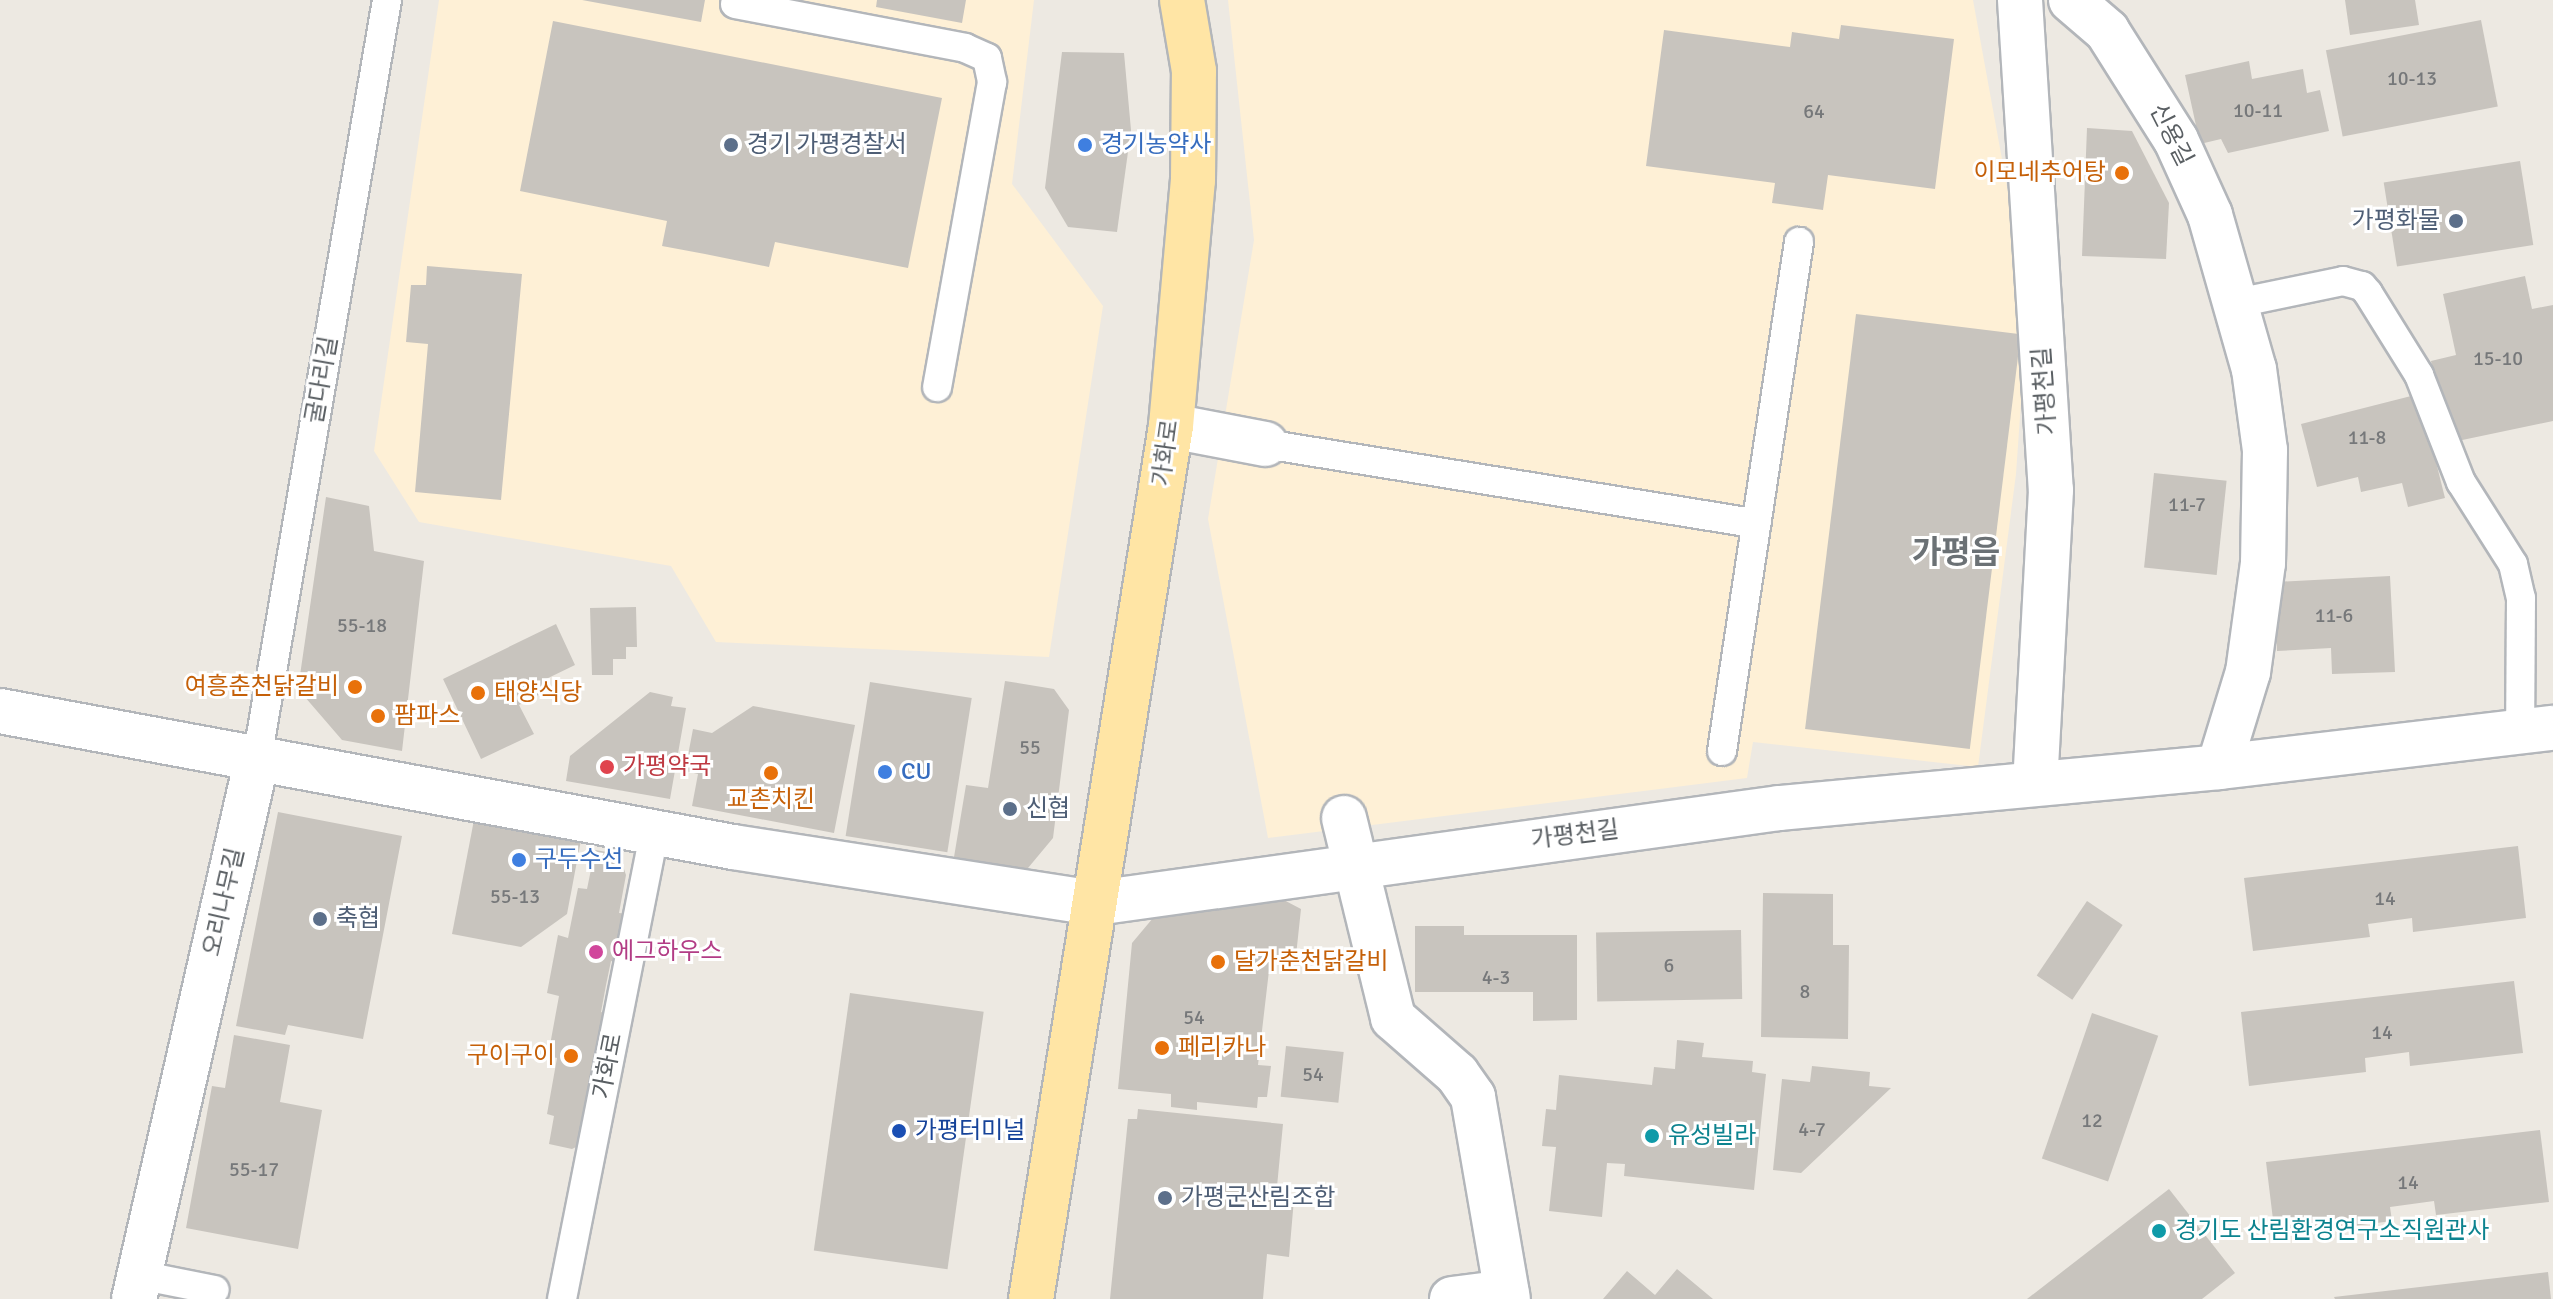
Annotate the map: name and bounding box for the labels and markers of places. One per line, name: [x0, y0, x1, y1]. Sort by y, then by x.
place label: 경기 가평경찰서: [747, 131, 907, 159]
place label: 경기농약사: [1101, 131, 1211, 159]
marker: 경기 가평경찰서: [722, 136, 740, 154]
marker: 경기농약사: [1076, 136, 1094, 154]
place label: 이모네추어탕: [1974, 159, 2106, 187]
marker: 이모네추어탕: [2113, 164, 2131, 182]
place label: 가평화물: [2352, 207, 2440, 235]
marker: 가평화물: [2447, 212, 2465, 230]
place label: 여흥춘천닭갈비: [184, 673, 339, 701]
marker: 여흥춘천닭갈비: [346, 678, 364, 696]
place label: 태양식당: [494, 679, 582, 707]
marker: 태양식당: [469, 684, 487, 702]
place label: 팜파스: [394, 702, 460, 730]
marker: 팜파스: [369, 707, 387, 725]
place label: 가평약국: [623, 753, 711, 781]
marker: 가평약국: [598, 758, 616, 776]
place label: CU: [901, 758, 932, 786]
marker: CU: [876, 763, 894, 781]
marker: 교촌치킨: [762, 764, 780, 782]
place label: 교촌치킨: [727, 786, 815, 814]
place label: 신협: [1026, 795, 1070, 823]
marker: 신협: [1001, 800, 1019, 818]
place label: 구두수선: [535, 846, 623, 874]
marker: 구두수선: [510, 851, 528, 869]
place label: 축협: [336, 905, 380, 933]
marker: 축협: [311, 910, 329, 928]
place label: 에그하우스: [612, 938, 722, 966]
marker: 에그하우스: [587, 943, 605, 961]
place label: 달가춘천닭갈비: [1234, 948, 1389, 976]
marker: 달가춘천닭갈비: [1209, 953, 1227, 971]
place label: 페리카나: [1178, 1034, 1266, 1062]
marker: 페리카나: [1153, 1039, 1171, 1057]
place label: 구이구이: [467, 1042, 555, 1070]
marker: 구이구이: [562, 1047, 580, 1065]
place label: 가평터미널: [915, 1117, 1025, 1145]
marker: 가평터미널: [890, 1122, 908, 1140]
place label: 유성빌라: [1668, 1122, 1756, 1150]
marker: 유성빌라: [1643, 1127, 1661, 1145]
place label: 가평군산림조합: [1181, 1184, 1336, 1212]
marker: 가평군산림조합: [1156, 1189, 1174, 1207]
place label: 경기도 산림환경연구소직원관사: [2175, 1217, 2489, 1245]
marker: 경기도 산림환경연구소직원관사: [2150, 1222, 2168, 1240]

